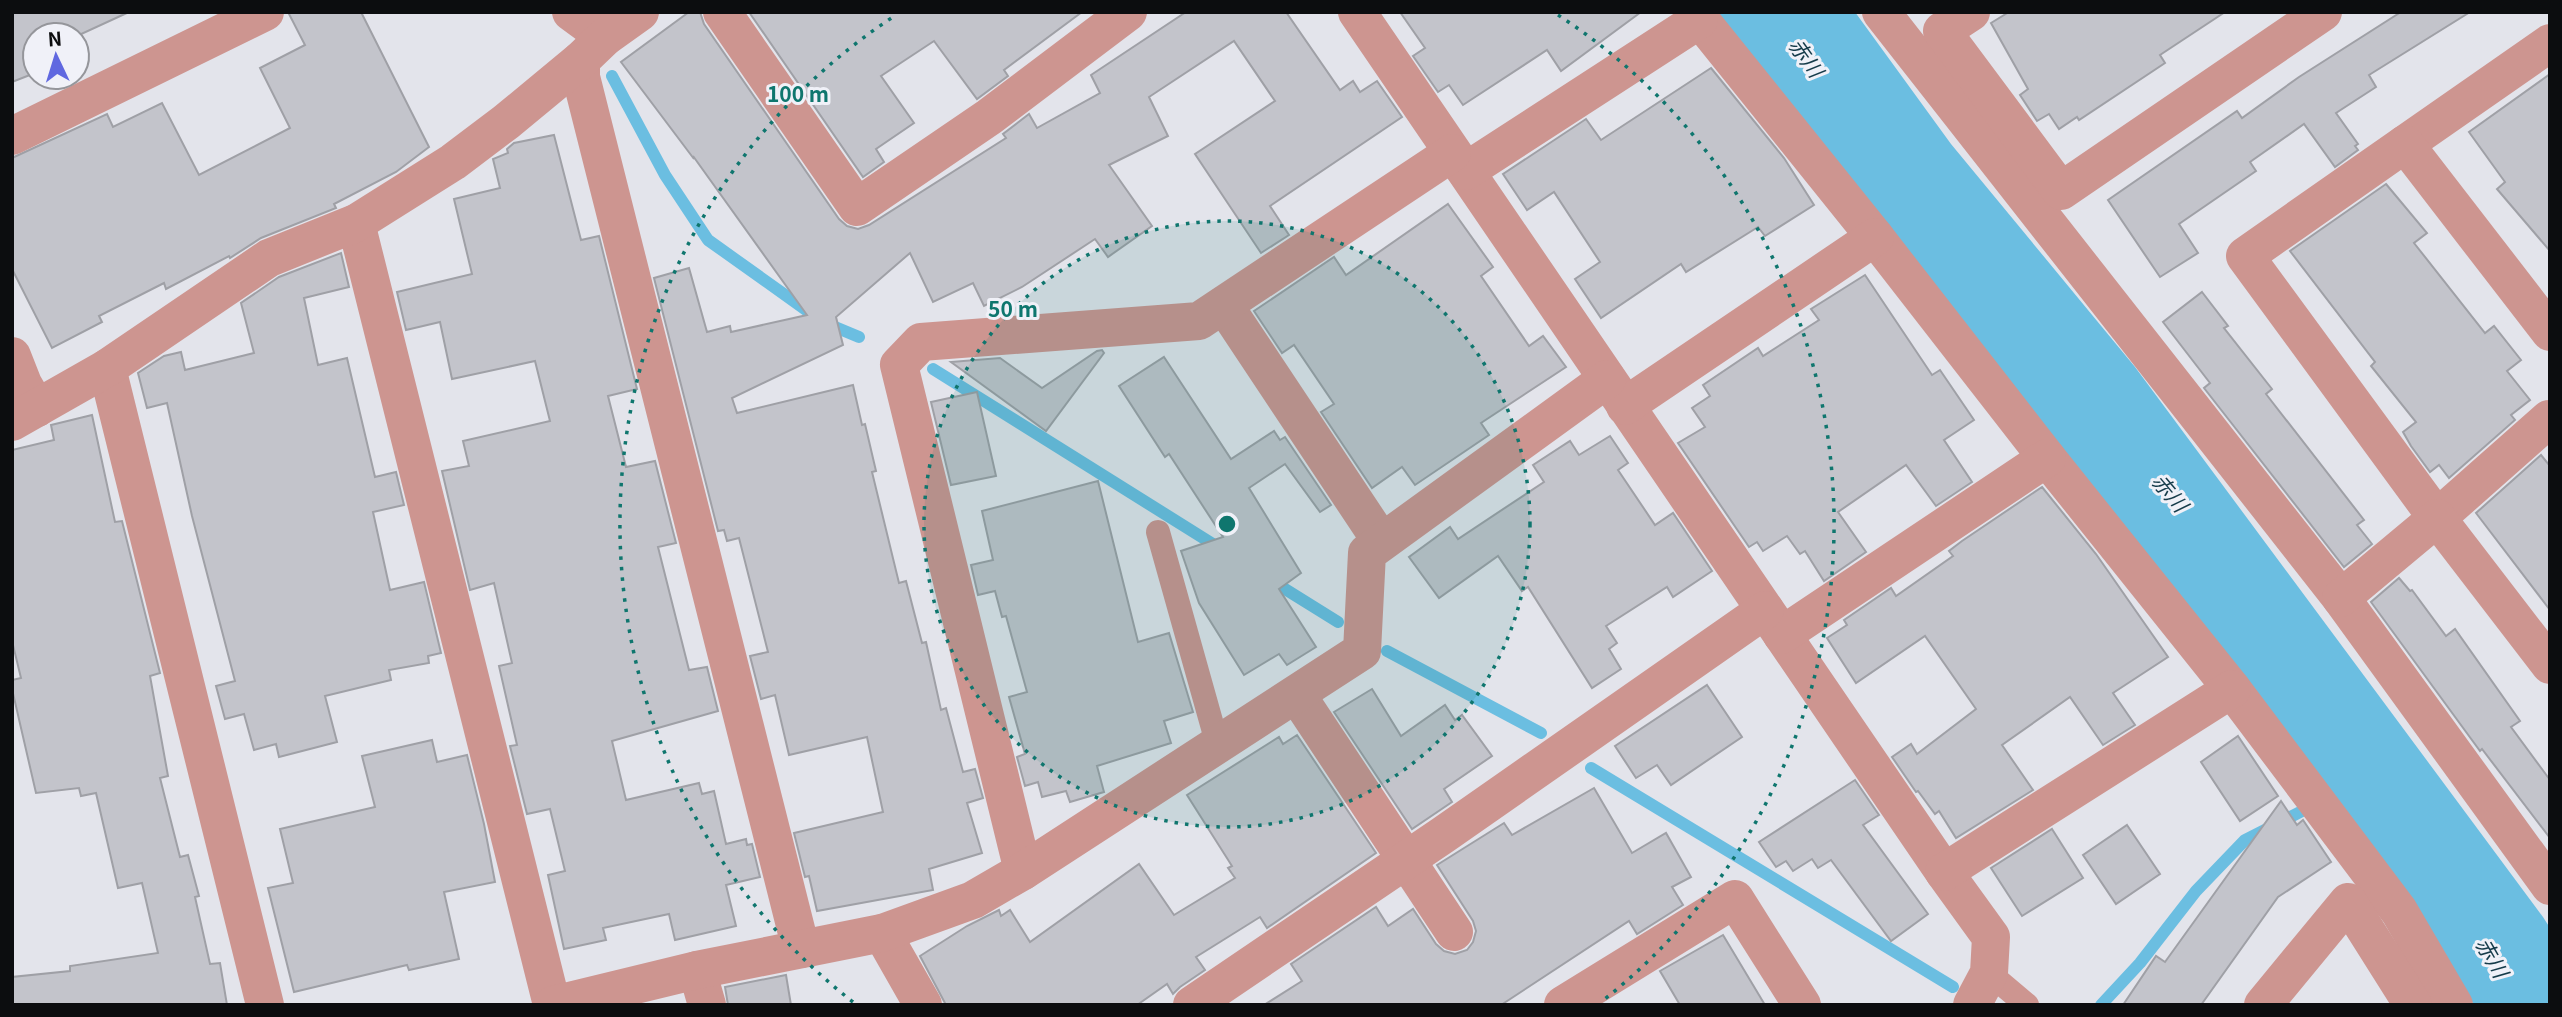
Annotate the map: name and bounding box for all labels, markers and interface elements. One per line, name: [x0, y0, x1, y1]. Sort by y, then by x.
north arrow: [21, 21, 91, 91]
text: N: [47, 24, 63, 52]
water label: 赤川: [1783, 31, 1833, 84]
text: 100 m: [767, 78, 829, 108]
text: 50 m: [988, 293, 1038, 323]
water label: 赤川: [2146, 466, 2197, 519]
centre of rings: [1215, 512, 1239, 536]
water label: 赤川: [2470, 931, 2517, 984]

